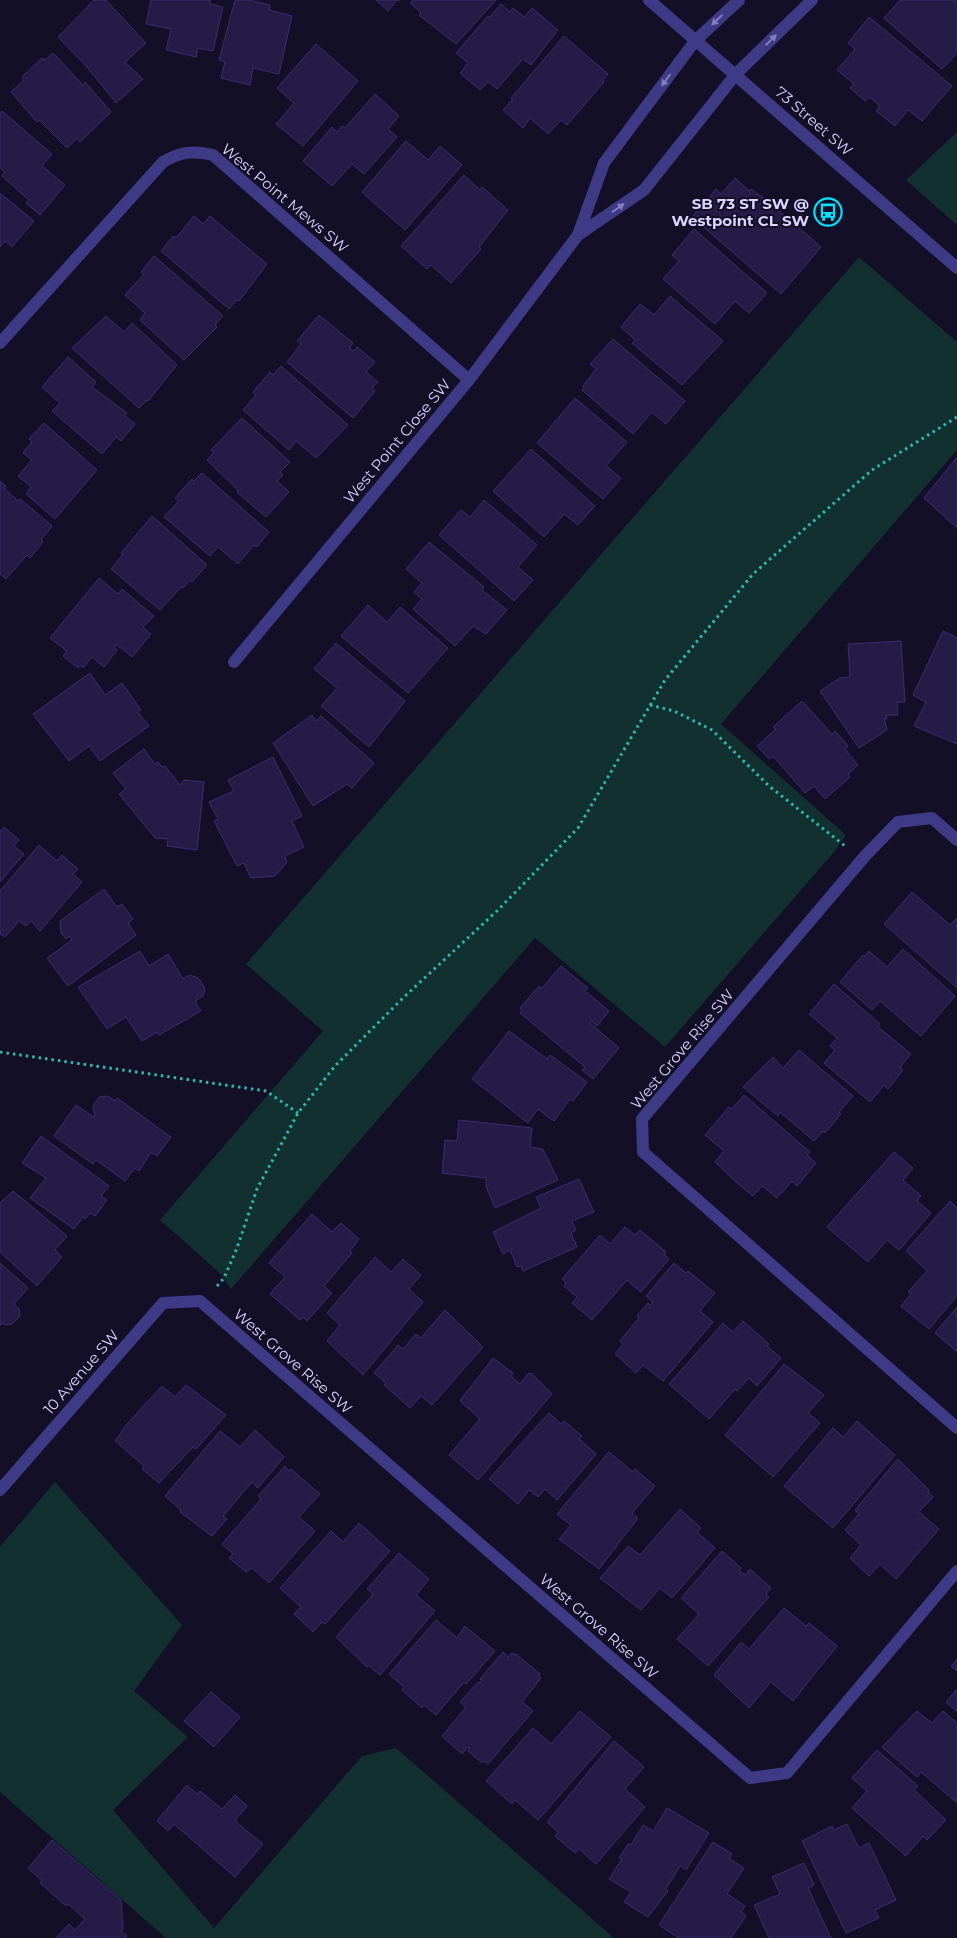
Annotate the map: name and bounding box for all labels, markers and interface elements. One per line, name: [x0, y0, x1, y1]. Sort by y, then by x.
one-way arrow: [711, 14, 723, 26]
one-way arrow: [765, 34, 777, 46]
one-way arrow: [661, 73, 671, 87]
street label: 73 Street SW: [771, 82, 857, 160]
street label: West Point Mews SW: [218, 139, 353, 257]
place label: SB 73 ST SW @ Westpoint CL SW: [671, 194, 810, 230]
bus stop icon: SB 73 ST SW @ Westpoint CL SW: [813, 197, 843, 227]
one-way arrow: [611, 203, 625, 213]
street label: West Point Close SW: [339, 375, 455, 507]
street label: West Grove Rise SW: [626, 985, 738, 1113]
street label: West Grove Rise SW: [230, 1304, 356, 1418]
street label: 10 Avenue SW: [39, 1326, 123, 1418]
street label: West Grove Rise SW: [536, 1569, 662, 1683]

